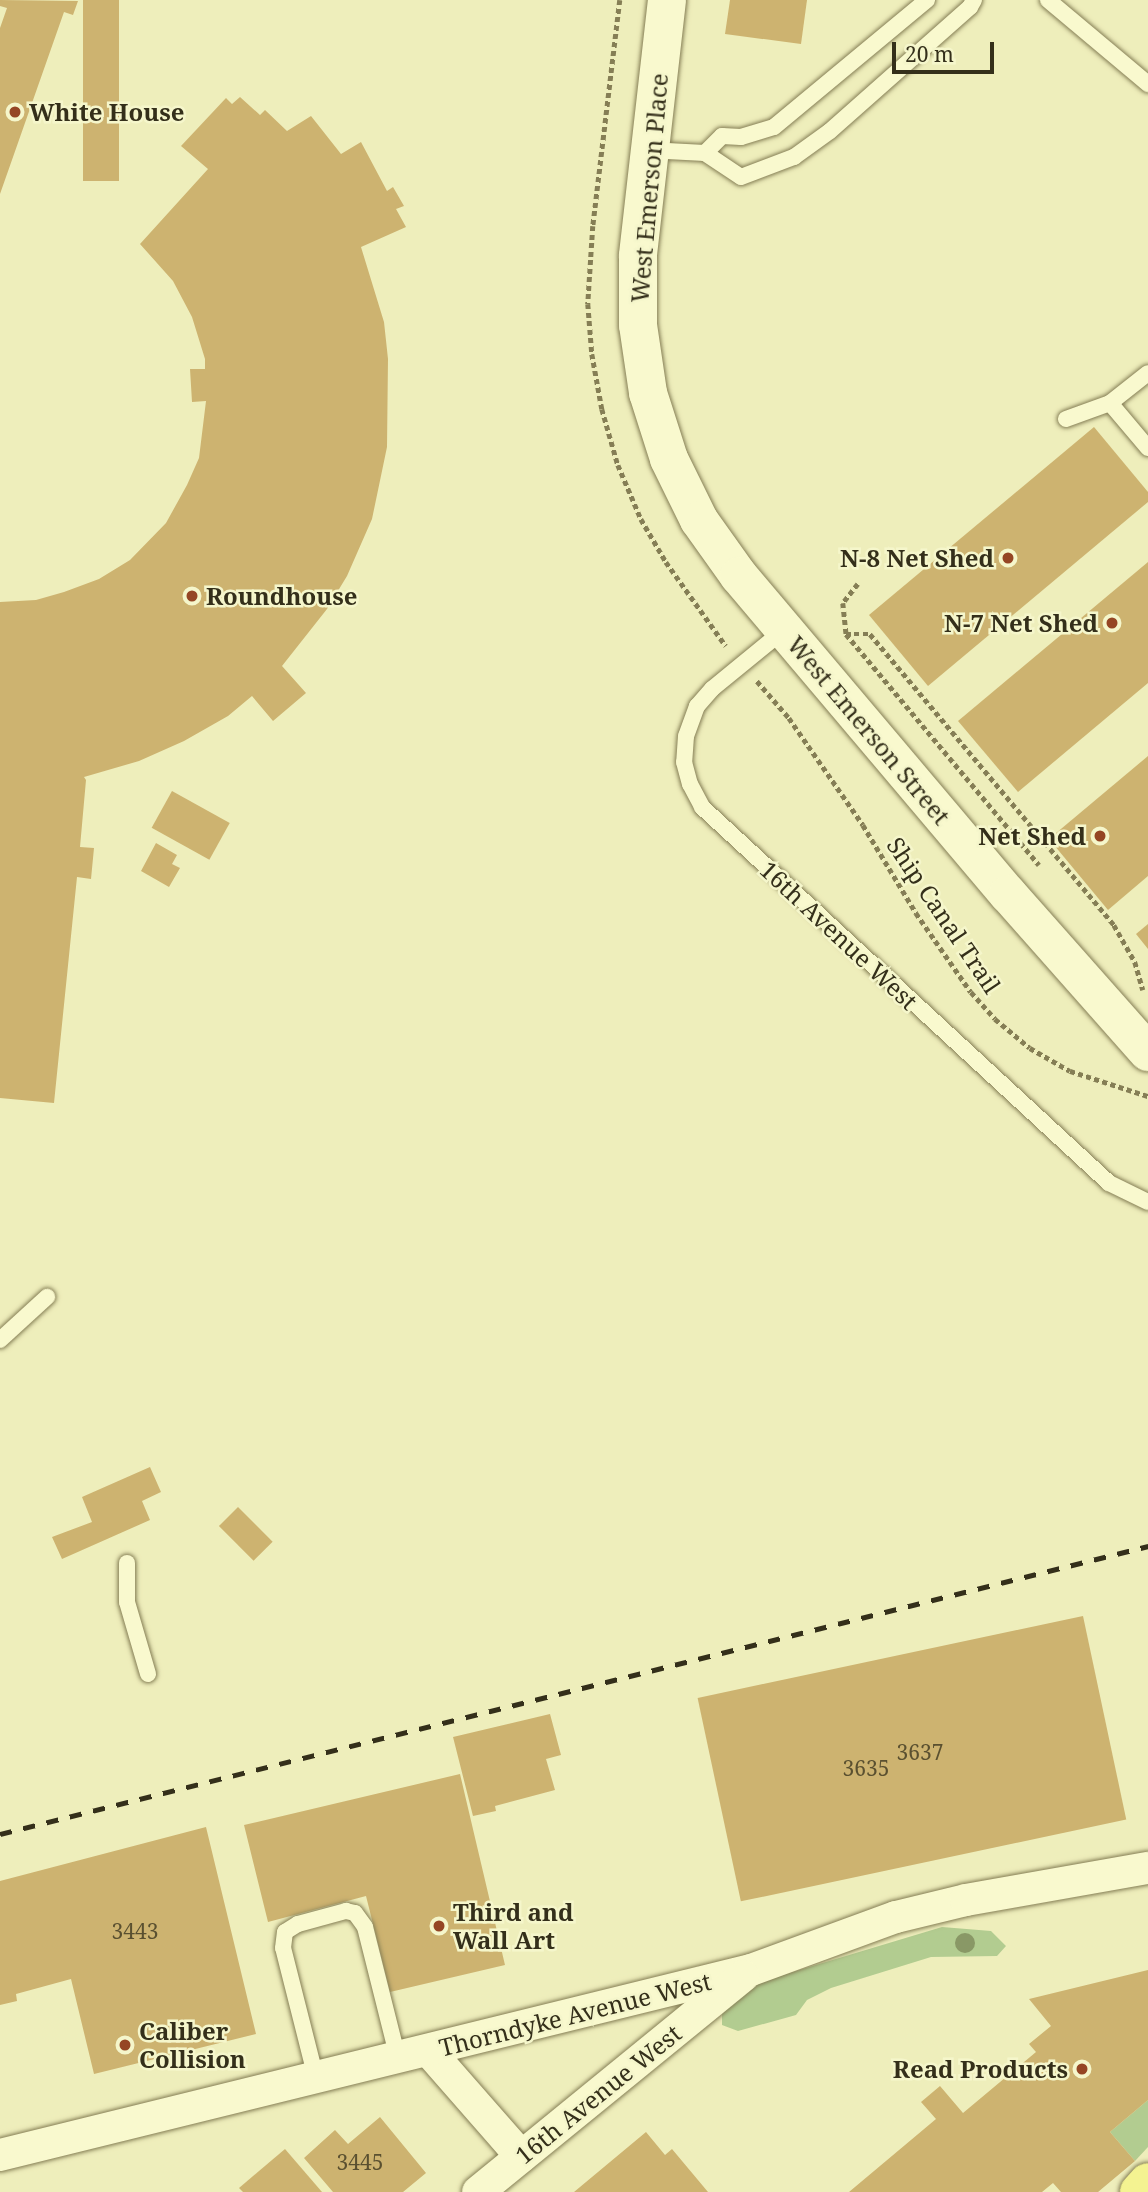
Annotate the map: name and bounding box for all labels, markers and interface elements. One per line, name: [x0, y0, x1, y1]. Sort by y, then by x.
scale bar: [896, 28, 998, 72]
text: 20 m: [905, 40, 954, 68]
street label: West Emerson Place: [625, 72, 673, 304]
place label: White House: [29, 98, 184, 126]
marker: White House: [7, 104, 23, 120]
place label: N-8 Net Shed: [840, 544, 994, 572]
marker: N-8 Net Shed: [1000, 550, 1016, 566]
place label: Roundhouse: [206, 582, 357, 610]
marker: Roundhouse: [184, 588, 200, 604]
place label: N-7 Net Shed: [944, 609, 1098, 637]
marker: N-7 Net Shed: [1104, 615, 1120, 631]
street label: West Emerson Street: [782, 630, 956, 830]
place label: Net Shed: [978, 822, 1086, 850]
marker: Net Shed: [1092, 828, 1108, 844]
street label: Ship Canal Trail: [881, 831, 1007, 999]
street label: 16th Avenue West: [754, 855, 924, 1015]
house number: 3637: [897, 1739, 943, 1765]
house number: 3635: [843, 1755, 889, 1781]
place label: Third and Wall Art: [453, 1898, 573, 1954]
house number: 3443: [112, 1918, 158, 1944]
marker: Third and Wall Art: [431, 1918, 447, 1934]
street label: Thorndyke Avenue West: [436, 1966, 714, 2062]
place label: Caliber Collision: [139, 2017, 246, 2073]
street label: 16th Avenue West: [509, 2018, 687, 2170]
marker: Caliber Collision: [117, 2037, 133, 2053]
place label: Read Products: [893, 2055, 1068, 2083]
marker: Read Products: [1074, 2061, 1090, 2077]
house number: 3445: [337, 2149, 383, 2175]

